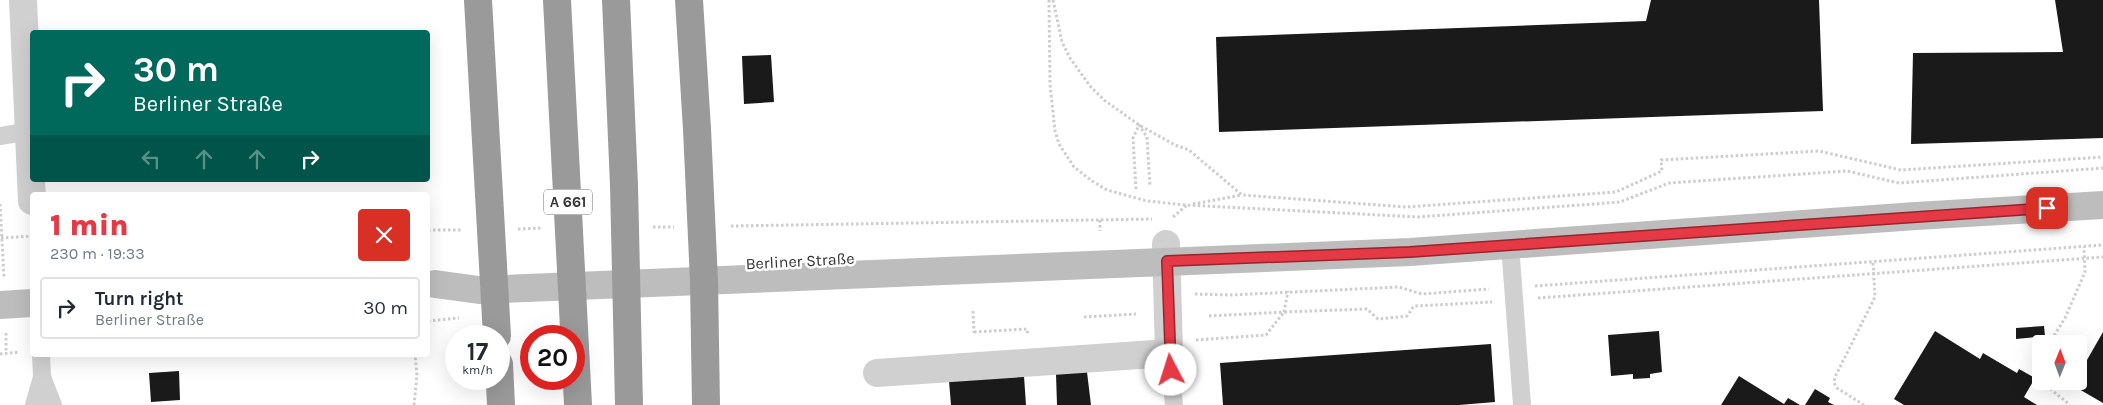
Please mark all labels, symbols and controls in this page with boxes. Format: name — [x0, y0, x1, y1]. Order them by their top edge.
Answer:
text: 30 m — [133, 49, 219, 90]
icon: right — [50, 50, 115, 115]
text: Berliner Straße — [133, 91, 283, 117]
icon: left — [137, 145, 165, 173]
icon: ahead — [190, 145, 218, 173]
icon: ahead — [243, 145, 271, 173]
icon: right — [296, 145, 324, 173]
pin — [2026, 187, 2068, 229]
road number: A 661 — [544, 190, 592, 214]
icon: arrive — [2033, 194, 2061, 222]
text: 1 min — [50, 207, 129, 243]
button: close — [358, 209, 410, 261]
text: 230 m · 19:33 — [50, 244, 145, 263]
street label: Berliner Straße — [745, 249, 855, 273]
text: Turn right — [95, 288, 184, 310]
icon: right — [52, 294, 80, 322]
text: 30 m — [363, 297, 408, 319]
text: Berliner Straße — [95, 310, 204, 329]
speed limit sign: 20 — [520, 325, 585, 390]
north arrow — [2032, 335, 2088, 390]
map controls — [2032, 335, 2087, 390]
text: 17 — [467, 337, 488, 366]
position arrow — [1144, 343, 1196, 395]
text: km/h — [462, 363, 493, 377]

